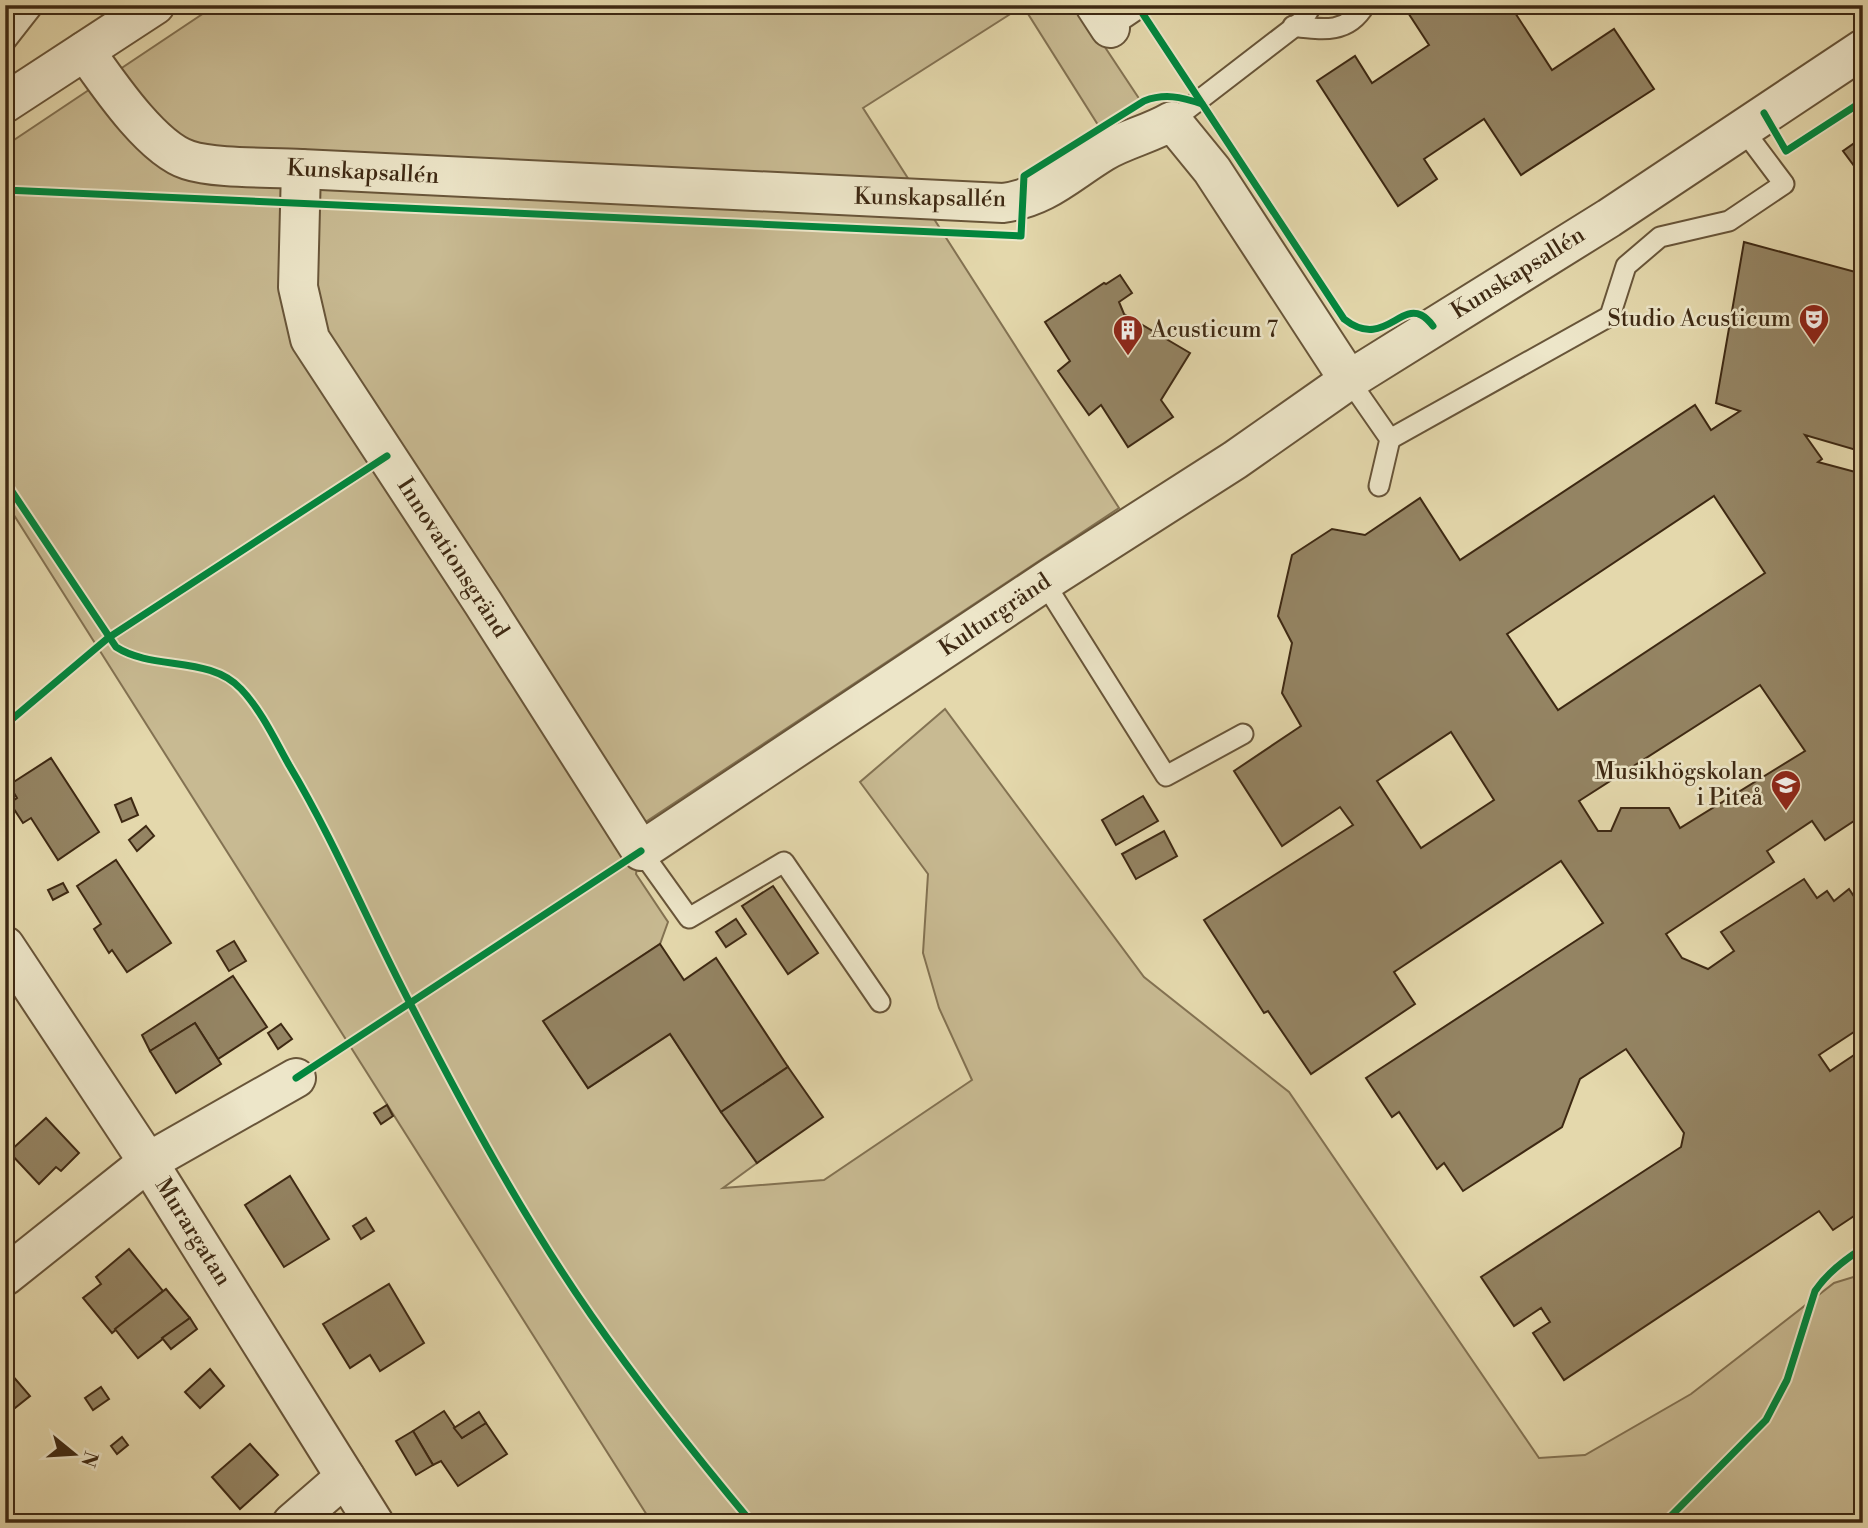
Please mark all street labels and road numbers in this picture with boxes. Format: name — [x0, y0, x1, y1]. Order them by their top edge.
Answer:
street label: Kunskapsallén — [286, 154, 440, 190]
street label: Kunskapsallén — [854, 183, 1007, 213]
street label: Kunskapsallén — [1446, 221, 1590, 325]
street label: Innovationsgränd — [391, 473, 515, 643]
street label: Kulturgränd — [934, 567, 1056, 663]
street label: Murargatan — [149, 1173, 237, 1291]

